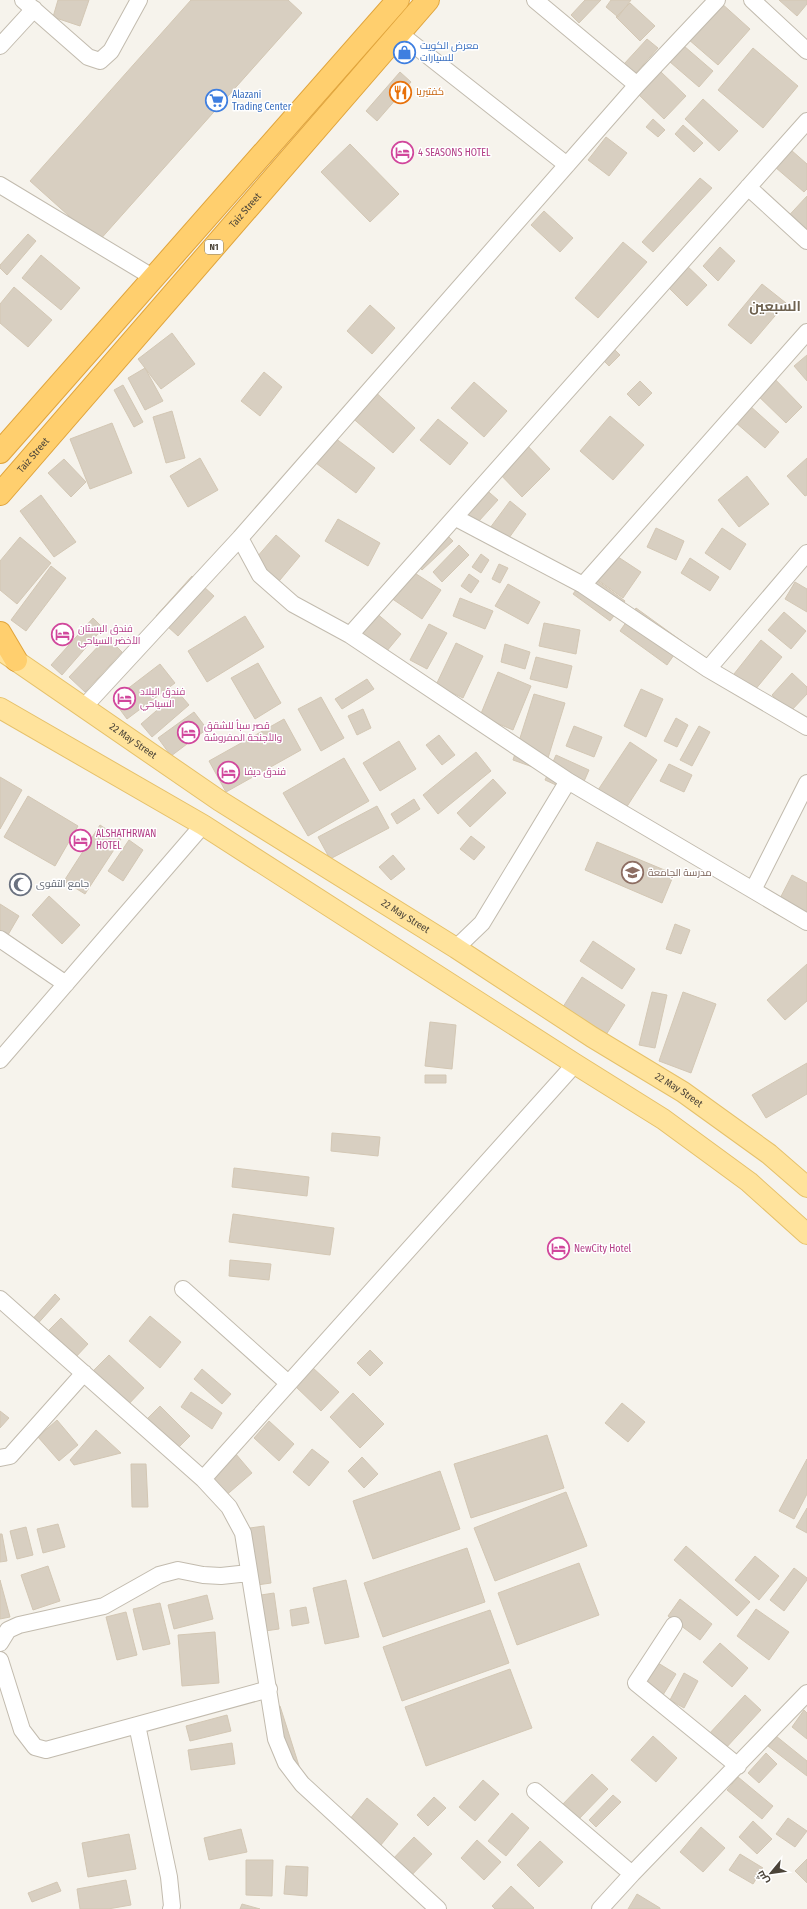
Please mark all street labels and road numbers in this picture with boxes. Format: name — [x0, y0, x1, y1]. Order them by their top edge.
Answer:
street label: Taiz Street — [227, 190, 264, 231]
road number: N1 — [205, 240, 223, 254]
street label: Taiz Street — [15, 435, 52, 475]
street label: 22 May Street — [107, 721, 159, 762]
street label: 22 May Street — [379, 897, 432, 936]
street label: 22 May Street — [653, 1070, 706, 1111]

